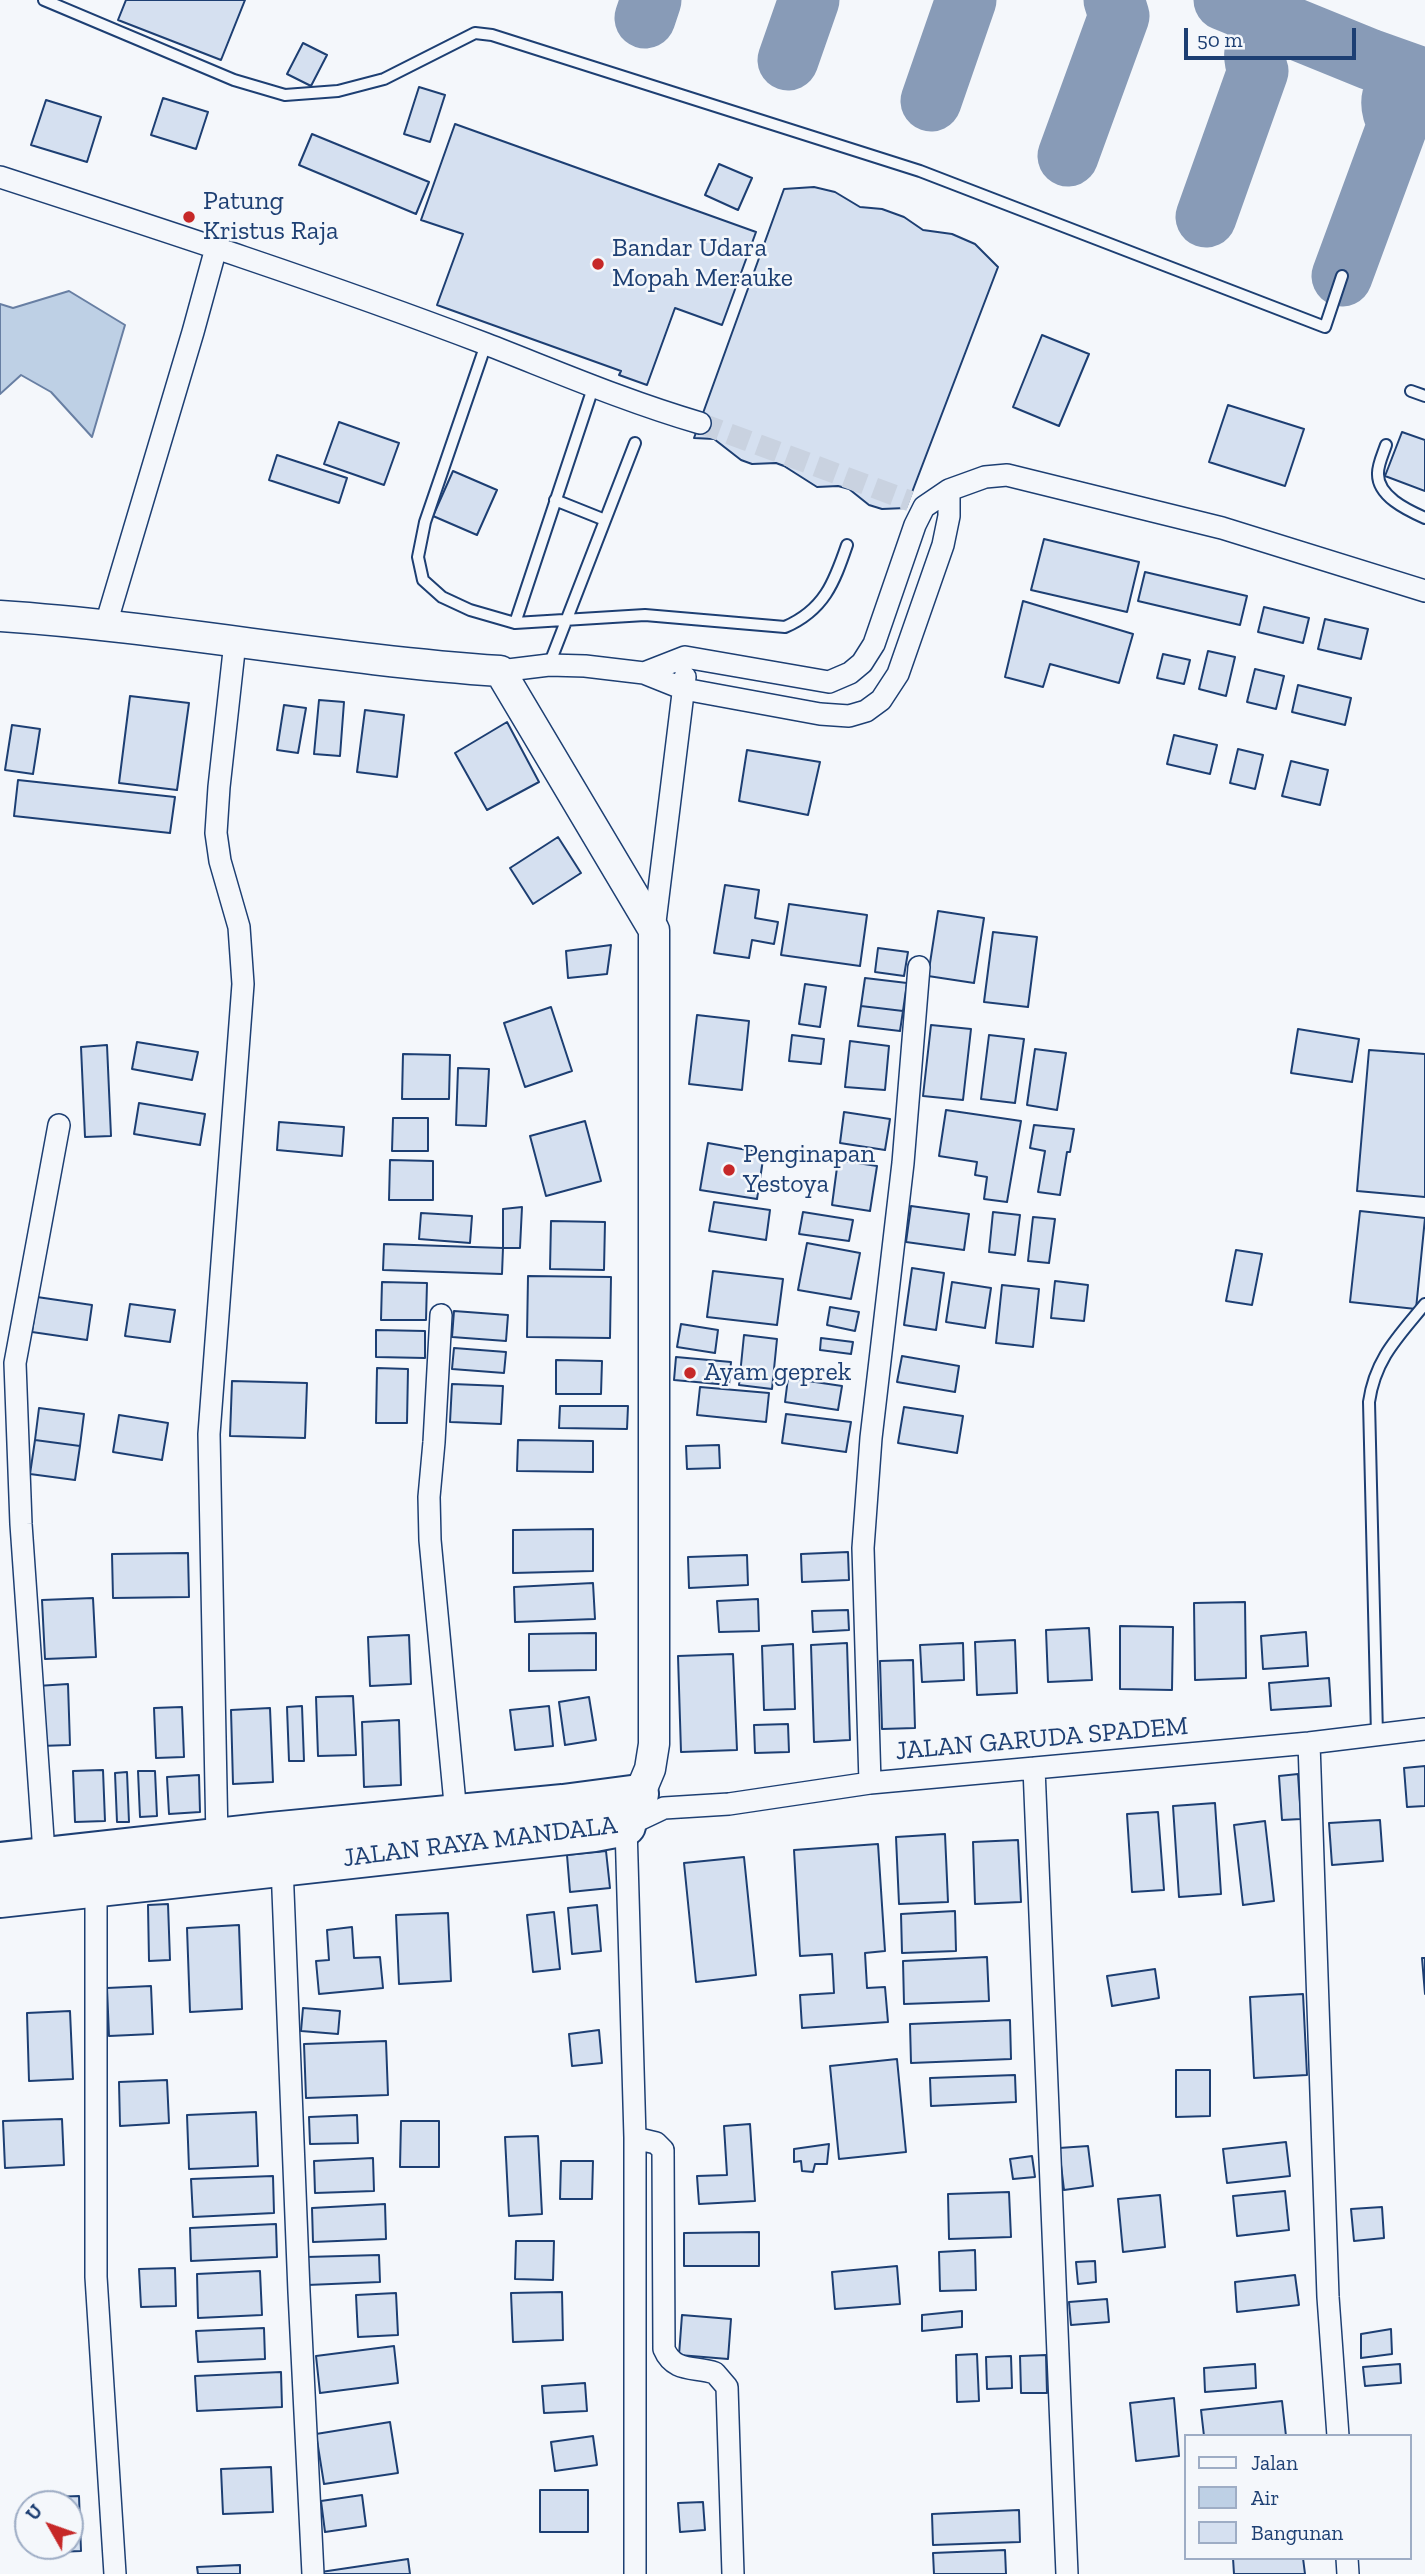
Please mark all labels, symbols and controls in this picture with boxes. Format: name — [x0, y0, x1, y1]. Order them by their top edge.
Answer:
scale bar — [1187, 14, 1358, 58]
text: 50 m — [1197, 27, 1243, 52]
place label: Patung Kristus Raja — [203, 186, 339, 248]
marker: Patung Kristus Raja — [181, 209, 197, 225]
place label: Bandar Udara Mopah Merauke — [612, 233, 793, 294]
marker: Bandar Udara Mopah Merauke — [590, 256, 606, 272]
place label: Penginapan Yestoya — [743, 1139, 875, 1200]
marker: Penginapan Yestoya — [721, 1162, 737, 1178]
place label: Ayam geprek — [704, 1357, 851, 1389]
marker: Ayam geprek — [682, 1365, 698, 1381]
street label: JALAN GARUDA SPADEM — [894, 1711, 1190, 1767]
street label: JALAN RAYA MANDALA — [341, 1810, 619, 1874]
legend — [1184, 2434, 1411, 2560]
text: Jalan — [1251, 2450, 1298, 2475]
text: Air — [1251, 2485, 1279, 2510]
north arrow — [14, 2490, 84, 2560]
text: U — [21, 2500, 47, 2525]
text: Bangunan — [1251, 2520, 1343, 2545]

